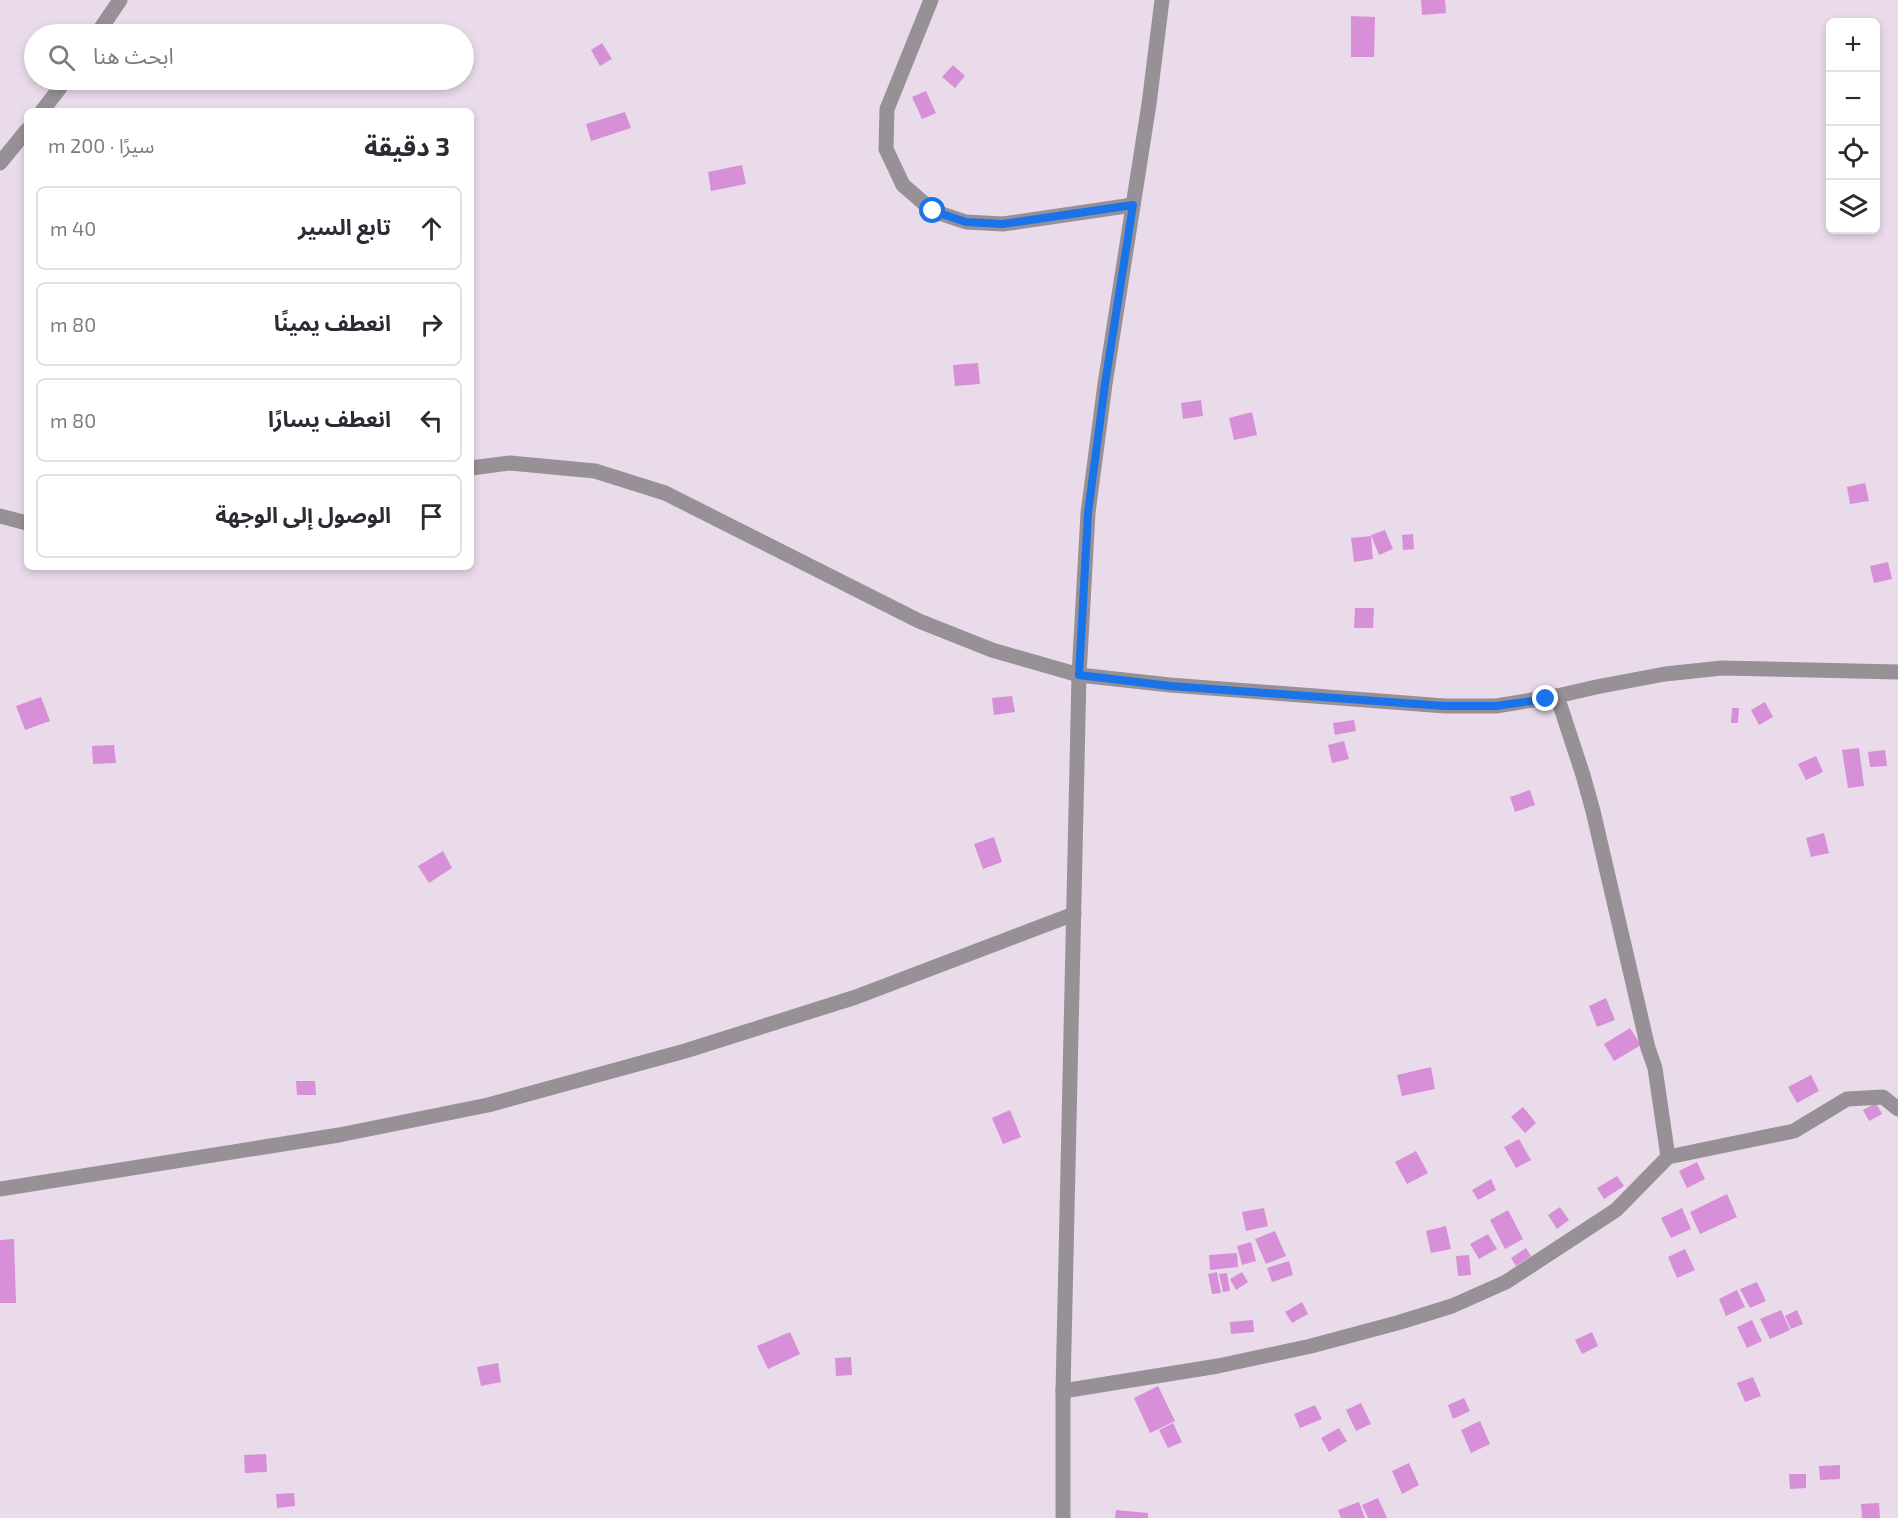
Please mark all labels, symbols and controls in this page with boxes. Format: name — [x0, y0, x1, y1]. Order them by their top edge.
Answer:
map controls — [1826, 18, 1880, 234]
button: + — [1826, 18, 1880, 72]
search box — [24, 24, 474, 90]
icon: search — [45, 41, 78, 74]
text: ابحث هنا — [93, 42, 174, 68]
button: − — [1826, 72, 1880, 126]
button: locate — [1826, 126, 1880, 180]
text: 3 دقيقة — [364, 130, 450, 161]
text: سيرًا · 200 m — [48, 133, 154, 157]
button: layers — [1826, 180, 1880, 234]
route start — [919, 197, 945, 223]
icon: ahead — [415, 212, 448, 245]
text: تابع السير — [298, 213, 391, 239]
text: 40 m — [50, 216, 96, 240]
icon: right — [415, 308, 448, 341]
text: انعطف يمينًا — [274, 309, 391, 335]
text: 80 m — [50, 312, 96, 336]
icon: left — [415, 404, 448, 437]
text: انعطف يسارًا — [268, 405, 391, 431]
text: 80 m — [50, 408, 96, 432]
icon: arrive — [415, 500, 448, 533]
text: الوصول إلى الوجهة — [215, 501, 391, 527]
route end — [1532, 685, 1558, 711]

